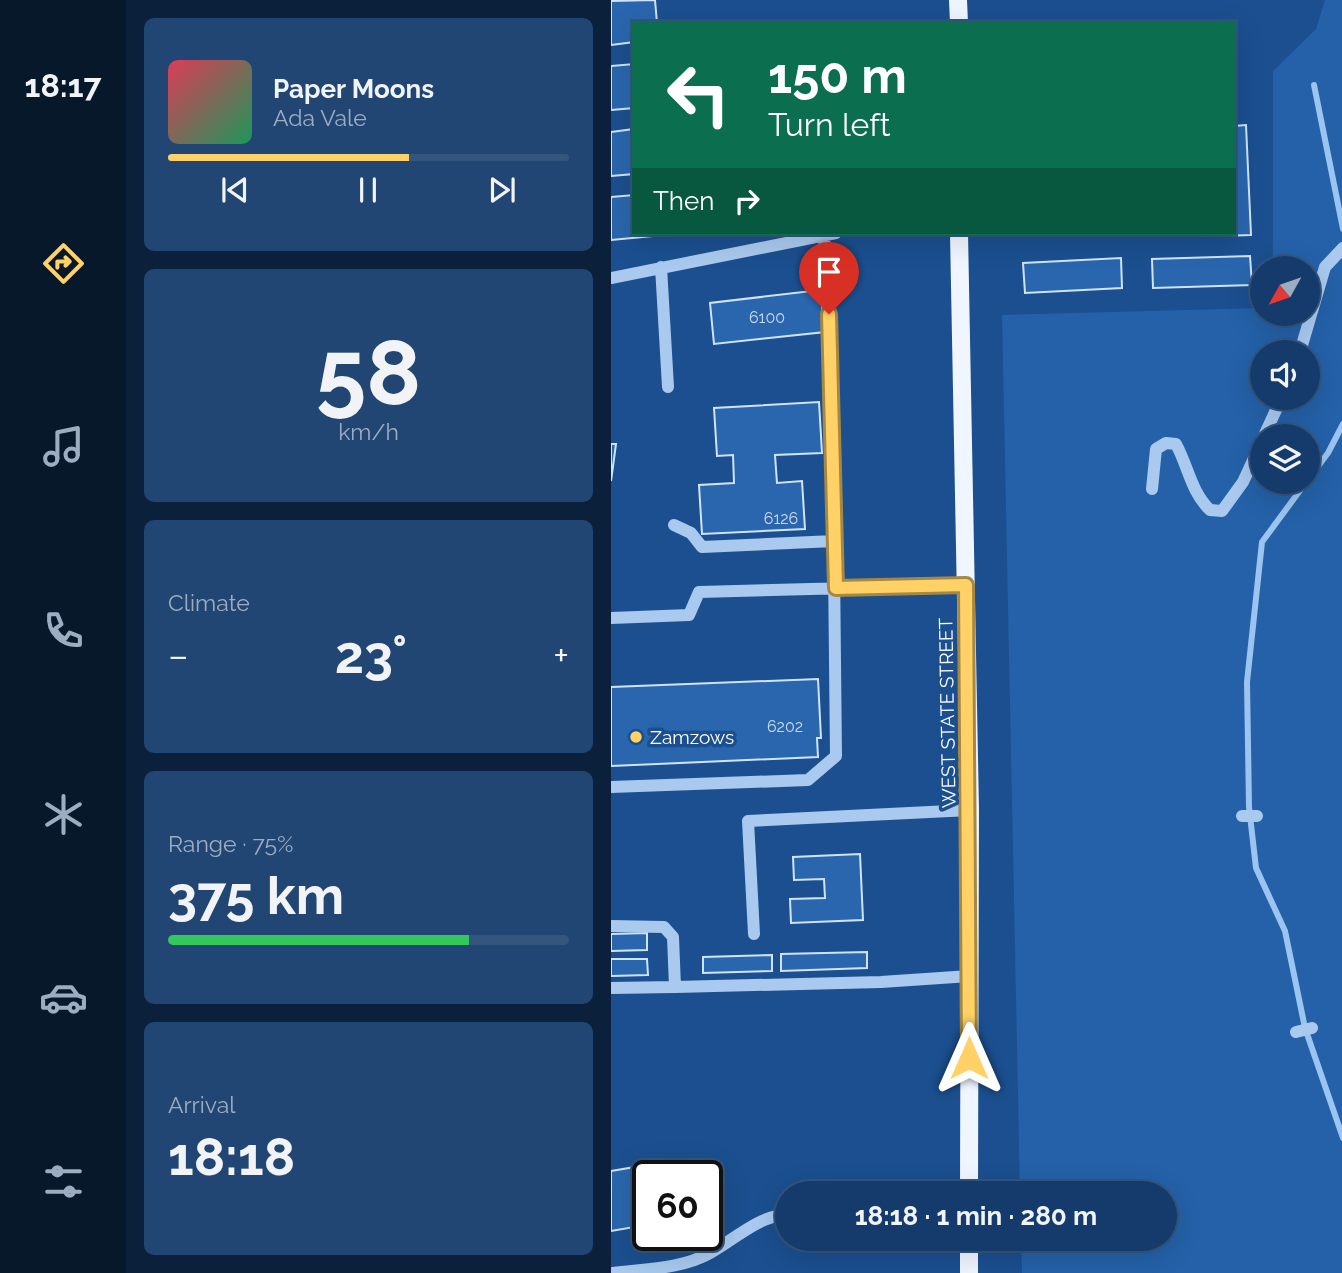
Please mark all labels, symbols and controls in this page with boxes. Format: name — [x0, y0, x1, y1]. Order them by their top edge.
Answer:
text: 150 m — [768, 47, 907, 104]
icon: left — [653, 49, 744, 140]
text: 18:17 — [25, 67, 101, 104]
text: Paper Moons — [273, 74, 434, 104]
text: Ada Vale — [273, 104, 367, 131]
text: Turn left — [768, 106, 890, 143]
icon: previous — [216, 171, 254, 209]
icon: pause — [349, 171, 387, 209]
icon: next — [483, 171, 521, 209]
icon: right — [728, 182, 766, 220]
text: Then — [653, 186, 714, 216]
icon: directions — [39, 239, 88, 288]
pin — [799, 242, 859, 314]
icon: arrive — [810, 253, 848, 291]
north arrow — [1250, 256, 1320, 326]
map controls — [1250, 256, 1320, 494]
house number: 6100 — [749, 308, 785, 327]
text: 58 — [316, 319, 421, 426]
button: sound — [1250, 340, 1320, 410]
text: km/h — [338, 418, 399, 445]
icon: music — [39, 422, 88, 471]
button: layers — [1250, 424, 1320, 494]
house number: 6126 — [764, 509, 798, 528]
text: Climate — [168, 589, 250, 616]
icon: phone — [39, 606, 88, 655]
street label: WEST STATE STREET — [934, 617, 960, 808]
text: 23° — [335, 624, 407, 685]
text: − — [168, 633, 188, 678]
text: + — [553, 633, 569, 678]
house number: 6202 — [767, 717, 803, 736]
place label: Zamzows — [650, 726, 734, 748]
marker: Zamzows — [628, 729, 644, 745]
icon: climate — [39, 790, 88, 839]
text: Range · 75% — [168, 830, 293, 857]
text: 375 km — [168, 865, 344, 926]
icon: car — [39, 973, 88, 1022]
position arrow — [932, 1021, 1006, 1095]
text: Arrival — [168, 1091, 235, 1118]
text: 18:18 — [168, 1126, 295, 1187]
icon: filters — [39, 1157, 88, 1206]
speed limit sign: 60 — [632, 1160, 723, 1251]
text: 18:18 · 1 min · 280 m — [855, 1201, 1097, 1231]

